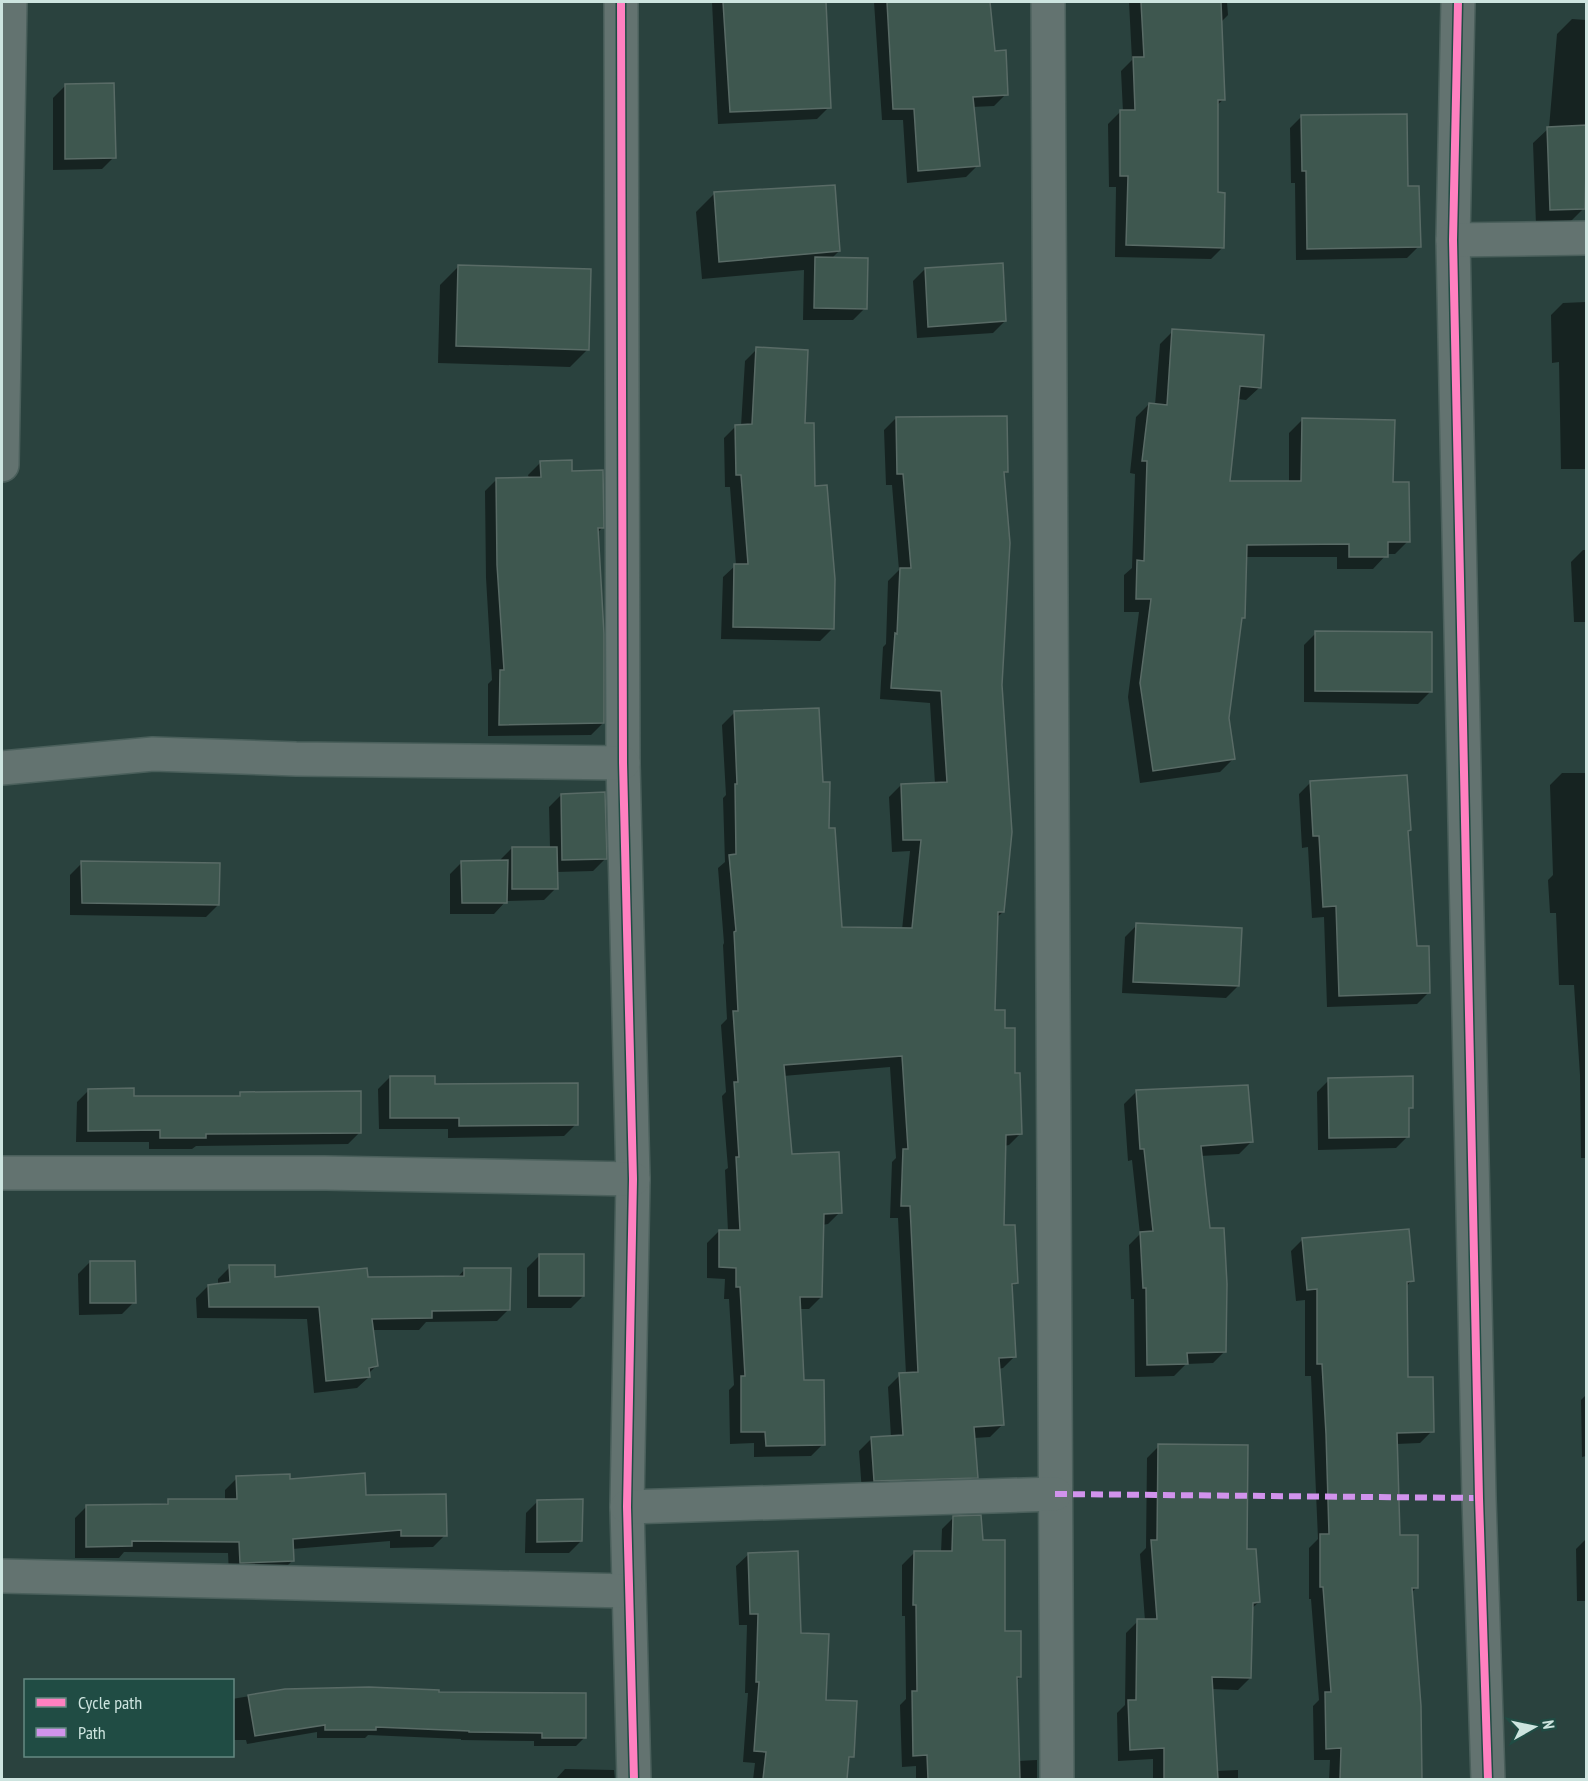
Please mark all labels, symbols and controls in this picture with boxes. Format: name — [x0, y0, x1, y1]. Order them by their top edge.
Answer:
legend — [24, 1679, 234, 1757]
text: Cycle path — [78, 1691, 142, 1714]
north arrow — [1504, 1697, 1564, 1757]
text: N — [1538, 1719, 1559, 1730]
text: Path — [78, 1721, 106, 1744]

